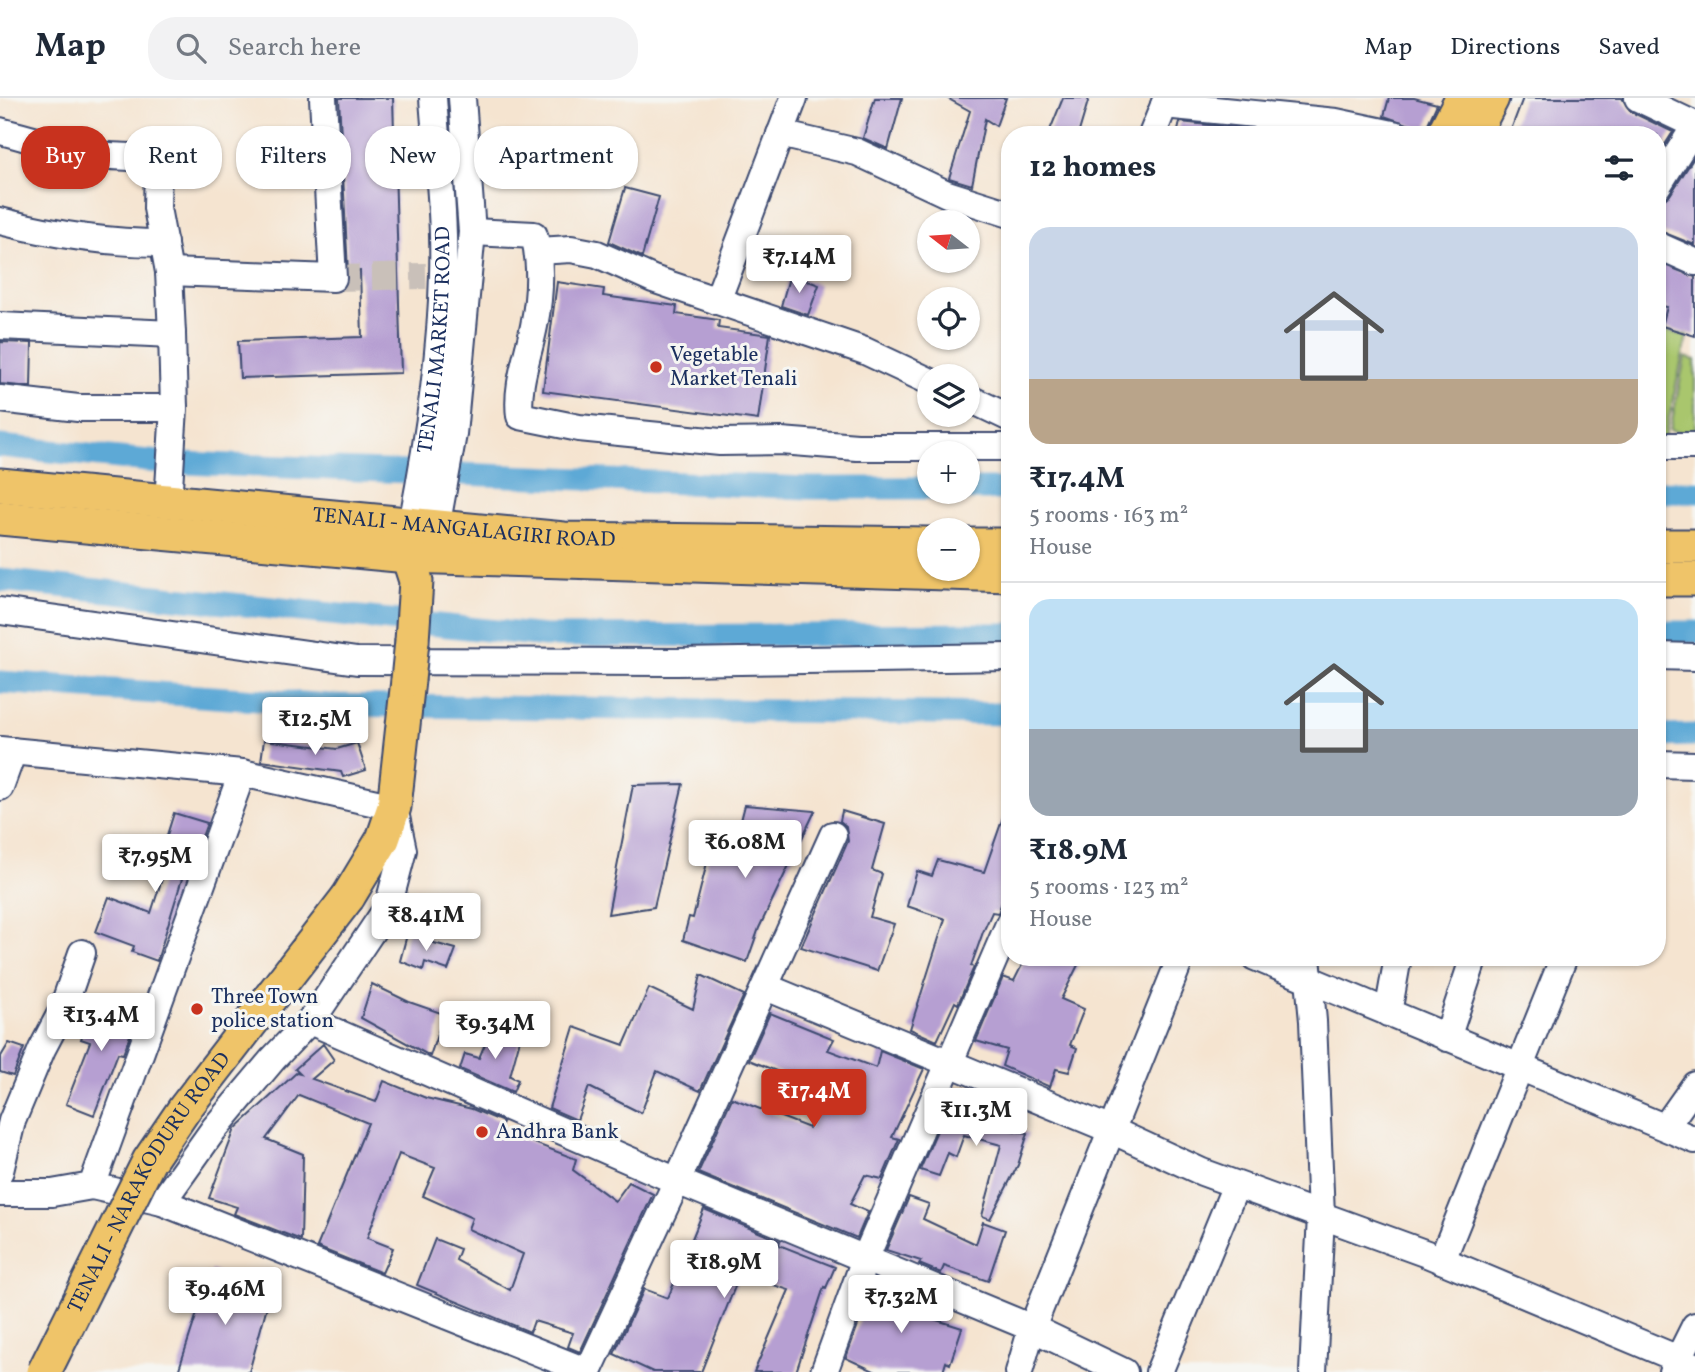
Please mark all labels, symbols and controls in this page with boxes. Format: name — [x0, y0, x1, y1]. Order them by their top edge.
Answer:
search box — [148, 17, 638, 80]
text: Map — [35, 25, 106, 71]
icon: search — [172, 29, 210, 67]
text: Search here — [228, 30, 361, 66]
text: Map — [1364, 31, 1412, 65]
text: Directions — [1450, 31, 1560, 65]
text: Saved — [1598, 31, 1660, 65]
chip: Buy — [21, 126, 110, 189]
chip: Rent — [124, 126, 222, 189]
chip: Filters — [236, 126, 351, 189]
chip: New — [365, 126, 460, 189]
chip: Apartment — [474, 126, 638, 189]
text: 12 homes — [1029, 147, 1156, 189]
icon: filters — [1600, 149, 1638, 187]
north arrow — [917, 210, 980, 273]
map controls — [917, 210, 980, 581]
street label: TENALI MARKET ROAD — [410, 226, 458, 456]
pin: ₹7.14M — [742, 236, 856, 295]
text: ₹7.14M — [762, 242, 836, 274]
icon: home — [1271, 273, 1397, 399]
button: locate — [917, 287, 980, 350]
place label: Vegetable Market Tenali — [670, 341, 797, 394]
marker: Vegetable Market Tenali — [648, 359, 664, 375]
button: layers — [917, 364, 980, 427]
button: + — [917, 441, 980, 504]
text: ₹17.4M — [1029, 458, 1125, 500]
text: 5 rooms · 163 m² — [1029, 500, 1188, 532]
street label: TENALI - MANGALAGIRI ROAD — [311, 501, 616, 554]
button: − — [917, 518, 980, 581]
text: House — [1029, 532, 1092, 564]
icon: home — [1271, 645, 1397, 771]
pin: ₹12.5M — [258, 698, 372, 757]
text: ₹12.5M — [278, 704, 352, 736]
pin: ₹6.08M — [688, 820, 802, 880]
text: ₹6.08M — [705, 827, 785, 859]
text: ₹18.9M — [1029, 830, 1128, 872]
pin: ₹7.95M — [98, 834, 212, 894]
text: ₹7.95M — [118, 841, 192, 873]
text: 5 rooms · 123 m² — [1029, 872, 1189, 904]
pin: ₹8.41M — [369, 894, 483, 953]
text: ₹8.41M — [388, 900, 464, 932]
text: House — [1029, 904, 1092, 936]
place label: Three Town police station — [211, 983, 334, 1036]
pin: ₹13.4M — [44, 993, 158, 1053]
text: ₹13.4M — [63, 1000, 139, 1032]
marker: Three Town police station — [189, 1001, 205, 1017]
pin: ₹9.34M — [438, 1002, 552, 1061]
text: ₹9.34M — [455, 1008, 535, 1040]
street label: TENALI - NARAKODURU ROAD — [61, 1046, 238, 1318]
pin: ₹17.4M — [757, 1070, 871, 1129]
text: ₹17.4M — [777, 1076, 851, 1108]
pin: ₹11.3M — [919, 1088, 1033, 1148]
text: ₹11.3M — [940, 1095, 1012, 1127]
place label: Andhra Bank — [496, 1118, 619, 1147]
marker: Andhra Bank — [474, 1124, 490, 1140]
pin: ₹18.9M — [667, 1240, 781, 1300]
text: ₹18.9M — [686, 1247, 762, 1279]
pin: ₹9.46M — [168, 1268, 282, 1327]
text: ₹9.46M — [185, 1274, 265, 1306]
pin: ₹7.32M — [844, 1276, 958, 1335]
text: ₹7.32M — [864, 1282, 938, 1314]

